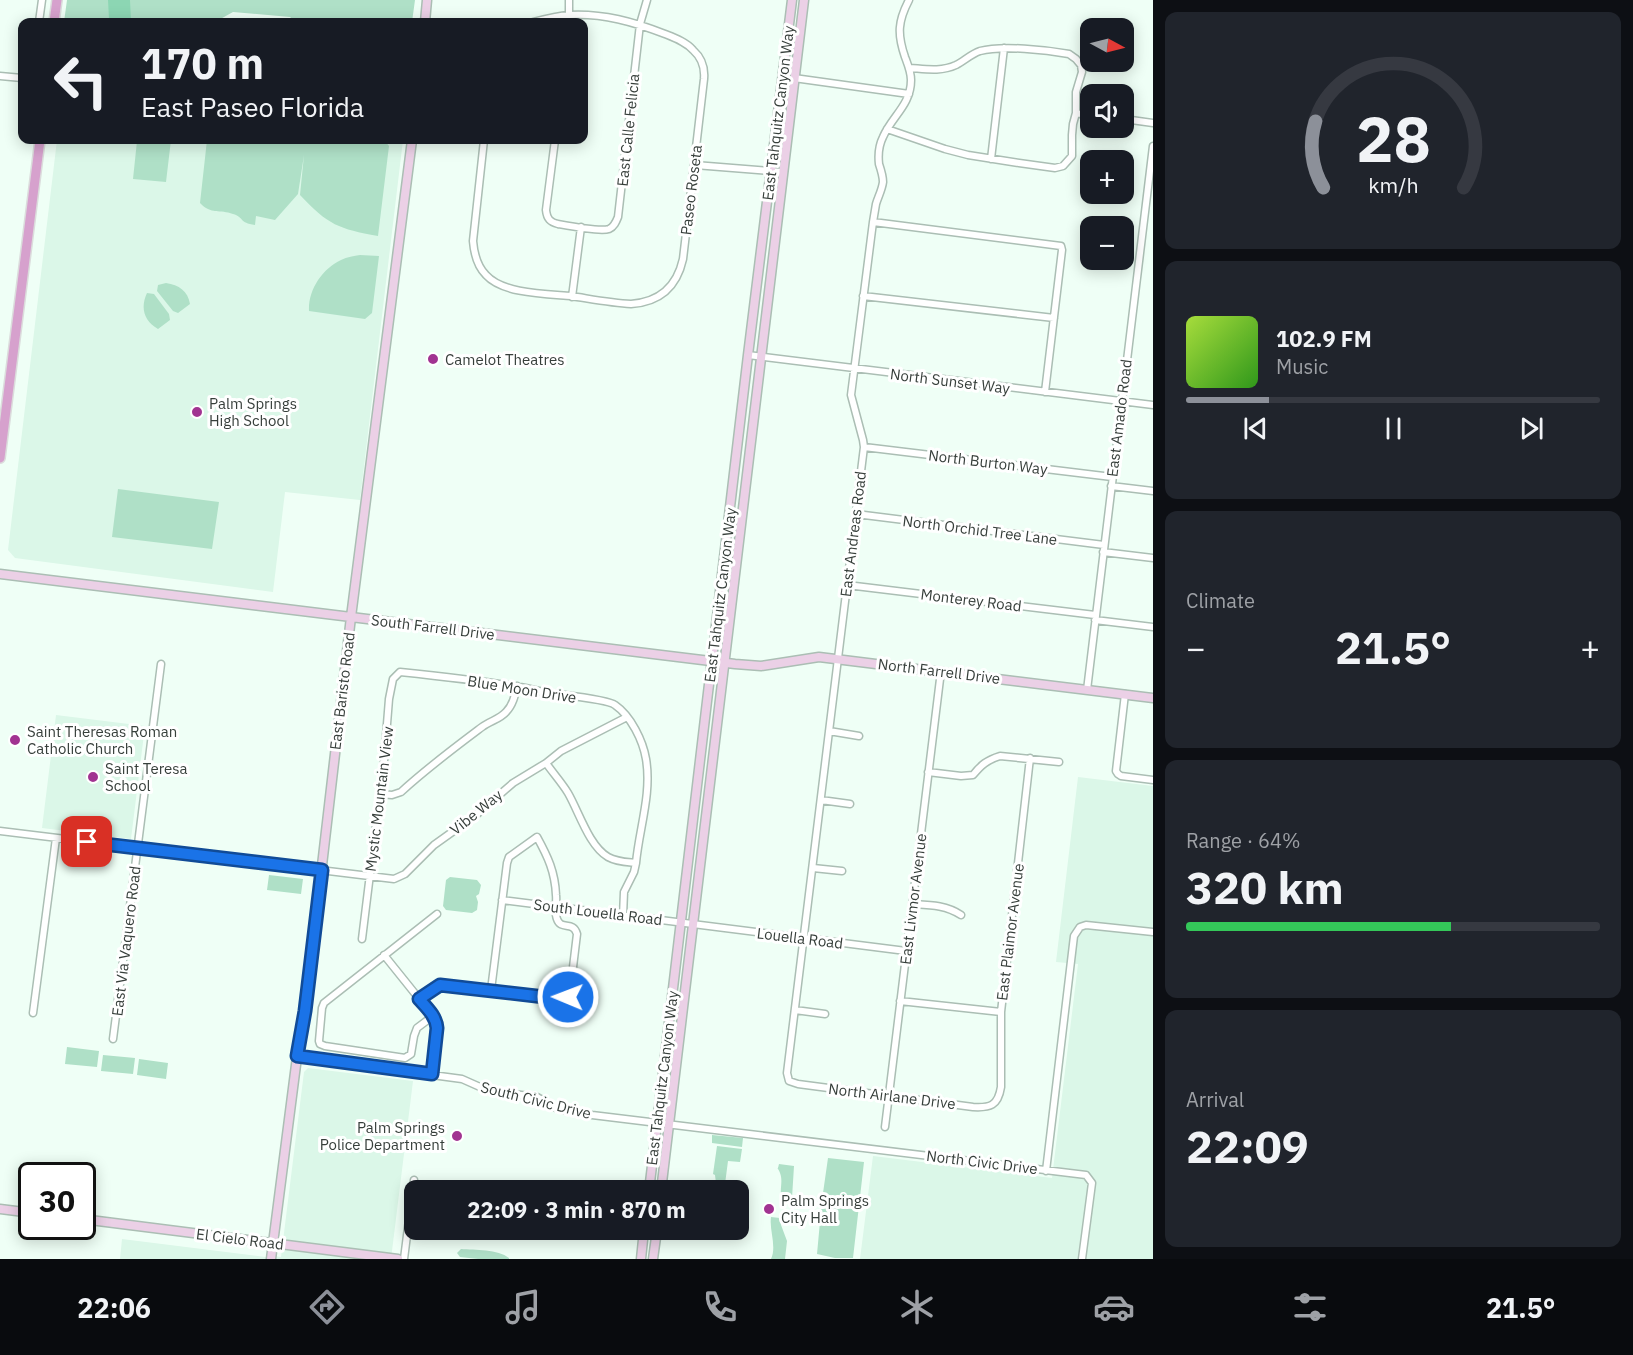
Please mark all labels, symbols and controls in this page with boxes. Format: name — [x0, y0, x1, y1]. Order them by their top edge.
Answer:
north arrow — [1080, 18, 1134, 72]
map controls — [1080, 18, 1134, 270]
street label: East Tahquitz Canyon Way — [758, 24, 798, 201]
text: 170 m — [141, 36, 264, 91]
icon: left — [42, 42, 120, 120]
street label: East Calle Felicia — [613, 73, 643, 187]
button: sound — [1080, 84, 1134, 138]
text: East Paseo Florida — [141, 89, 364, 124]
text: 28 — [1356, 98, 1430, 179]
street label: Paseo Roseta — [676, 144, 706, 236]
button: + — [1080, 150, 1134, 204]
text: km/h — [1368, 171, 1418, 199]
button: − — [1080, 216, 1134, 270]
text: 102.9 FM — [1276, 324, 1372, 353]
place label: Camelot Theatres — [445, 350, 565, 369]
marker: Camelot Theatres — [426, 352, 440, 366]
text: Music — [1276, 353, 1328, 380]
street label: East Amado Road — [1102, 358, 1136, 478]
street label: North Sunset Way — [889, 364, 1012, 398]
place label: Palm Springs High School — [209, 394, 297, 430]
marker: Palm Springs High School — [190, 405, 204, 419]
icon: previous — [1239, 412, 1272, 445]
icon: pause — [1377, 412, 1410, 445]
icon: next — [1515, 412, 1548, 445]
street label: North Burton Way — [927, 445, 1049, 479]
street label: East Andreas Road — [836, 470, 870, 598]
street label: East Tahquitz Canyon Way — [700, 506, 740, 683]
street label: North Orchid Tree Lane — [902, 511, 1058, 549]
street label: Monterey Road — [919, 584, 1023, 616]
text: Climate — [1186, 587, 1255, 614]
street label: South Farrell Drive — [370, 610, 496, 644]
text: 21.5° — [1335, 618, 1451, 676]
text: − — [1186, 626, 1206, 669]
text: + — [1580, 626, 1600, 669]
street label: East Baristo Road — [325, 631, 359, 751]
street label: North Farrell Drive — [877, 654, 1001, 688]
street label: Blue Moon Drive — [466, 671, 578, 707]
place label: Saint Theresas Roman Catholic Church — [27, 722, 177, 758]
street label: Mystic Mountain View — [361, 725, 397, 873]
marker: Saint Theresas Roman Catholic Church — [8, 733, 22, 747]
place label: Saint Teresa School — [105, 759, 188, 795]
marker: Saint Teresa School — [86, 770, 100, 784]
street label: Vibe Way — [446, 785, 506, 839]
pin — [61, 816, 112, 867]
icon: arrive — [70, 825, 103, 858]
text: Range · 64% — [1186, 827, 1301, 854]
street label: East Livmor Avenue — [896, 832, 930, 966]
text: 320 km — [1186, 858, 1344, 916]
street label: East Plaimor Avenue — [992, 862, 1028, 1002]
street label: East Via Vaquero Road — [107, 865, 145, 1017]
street label: South Louella Road — [533, 895, 663, 929]
street label: Louella Road — [756, 923, 844, 953]
position arrow — [536, 965, 600, 1029]
street label: East Tahquitz Canyon Way — [642, 989, 682, 1166]
street label: South Civic Drive — [479, 1077, 593, 1123]
street label: North Airlane Drive — [827, 1079, 957, 1113]
text: Arrival — [1186, 1086, 1244, 1113]
text: 22:09 — [1186, 1117, 1309, 1175]
place label: Palm Springs Police Department — [320, 1118, 445, 1154]
marker: Palm Springs Police Department — [450, 1129, 464, 1143]
street label: North Civic Drive — [925, 1146, 1039, 1178]
speed limit sign: 30 — [18, 1162, 96, 1240]
place label: Palm Springs City Hall — [781, 1191, 869, 1227]
text: 22:09 · 3 min · 870 m — [467, 1195, 686, 1224]
marker: Palm Springs City Hall — [762, 1202, 776, 1216]
street label: El Cielo Road — [195, 1224, 285, 1254]
icon: directions — [306, 1286, 348, 1328]
icon: music — [502, 1286, 544, 1328]
icon: phone — [699, 1286, 741, 1328]
icon: climate — [896, 1286, 938, 1328]
icon: car — [1093, 1286, 1135, 1328]
icon: filters — [1289, 1286, 1331, 1328]
text: 22:06 — [77, 1290, 151, 1325]
text: 21.5° — [1486, 1290, 1556, 1325]

